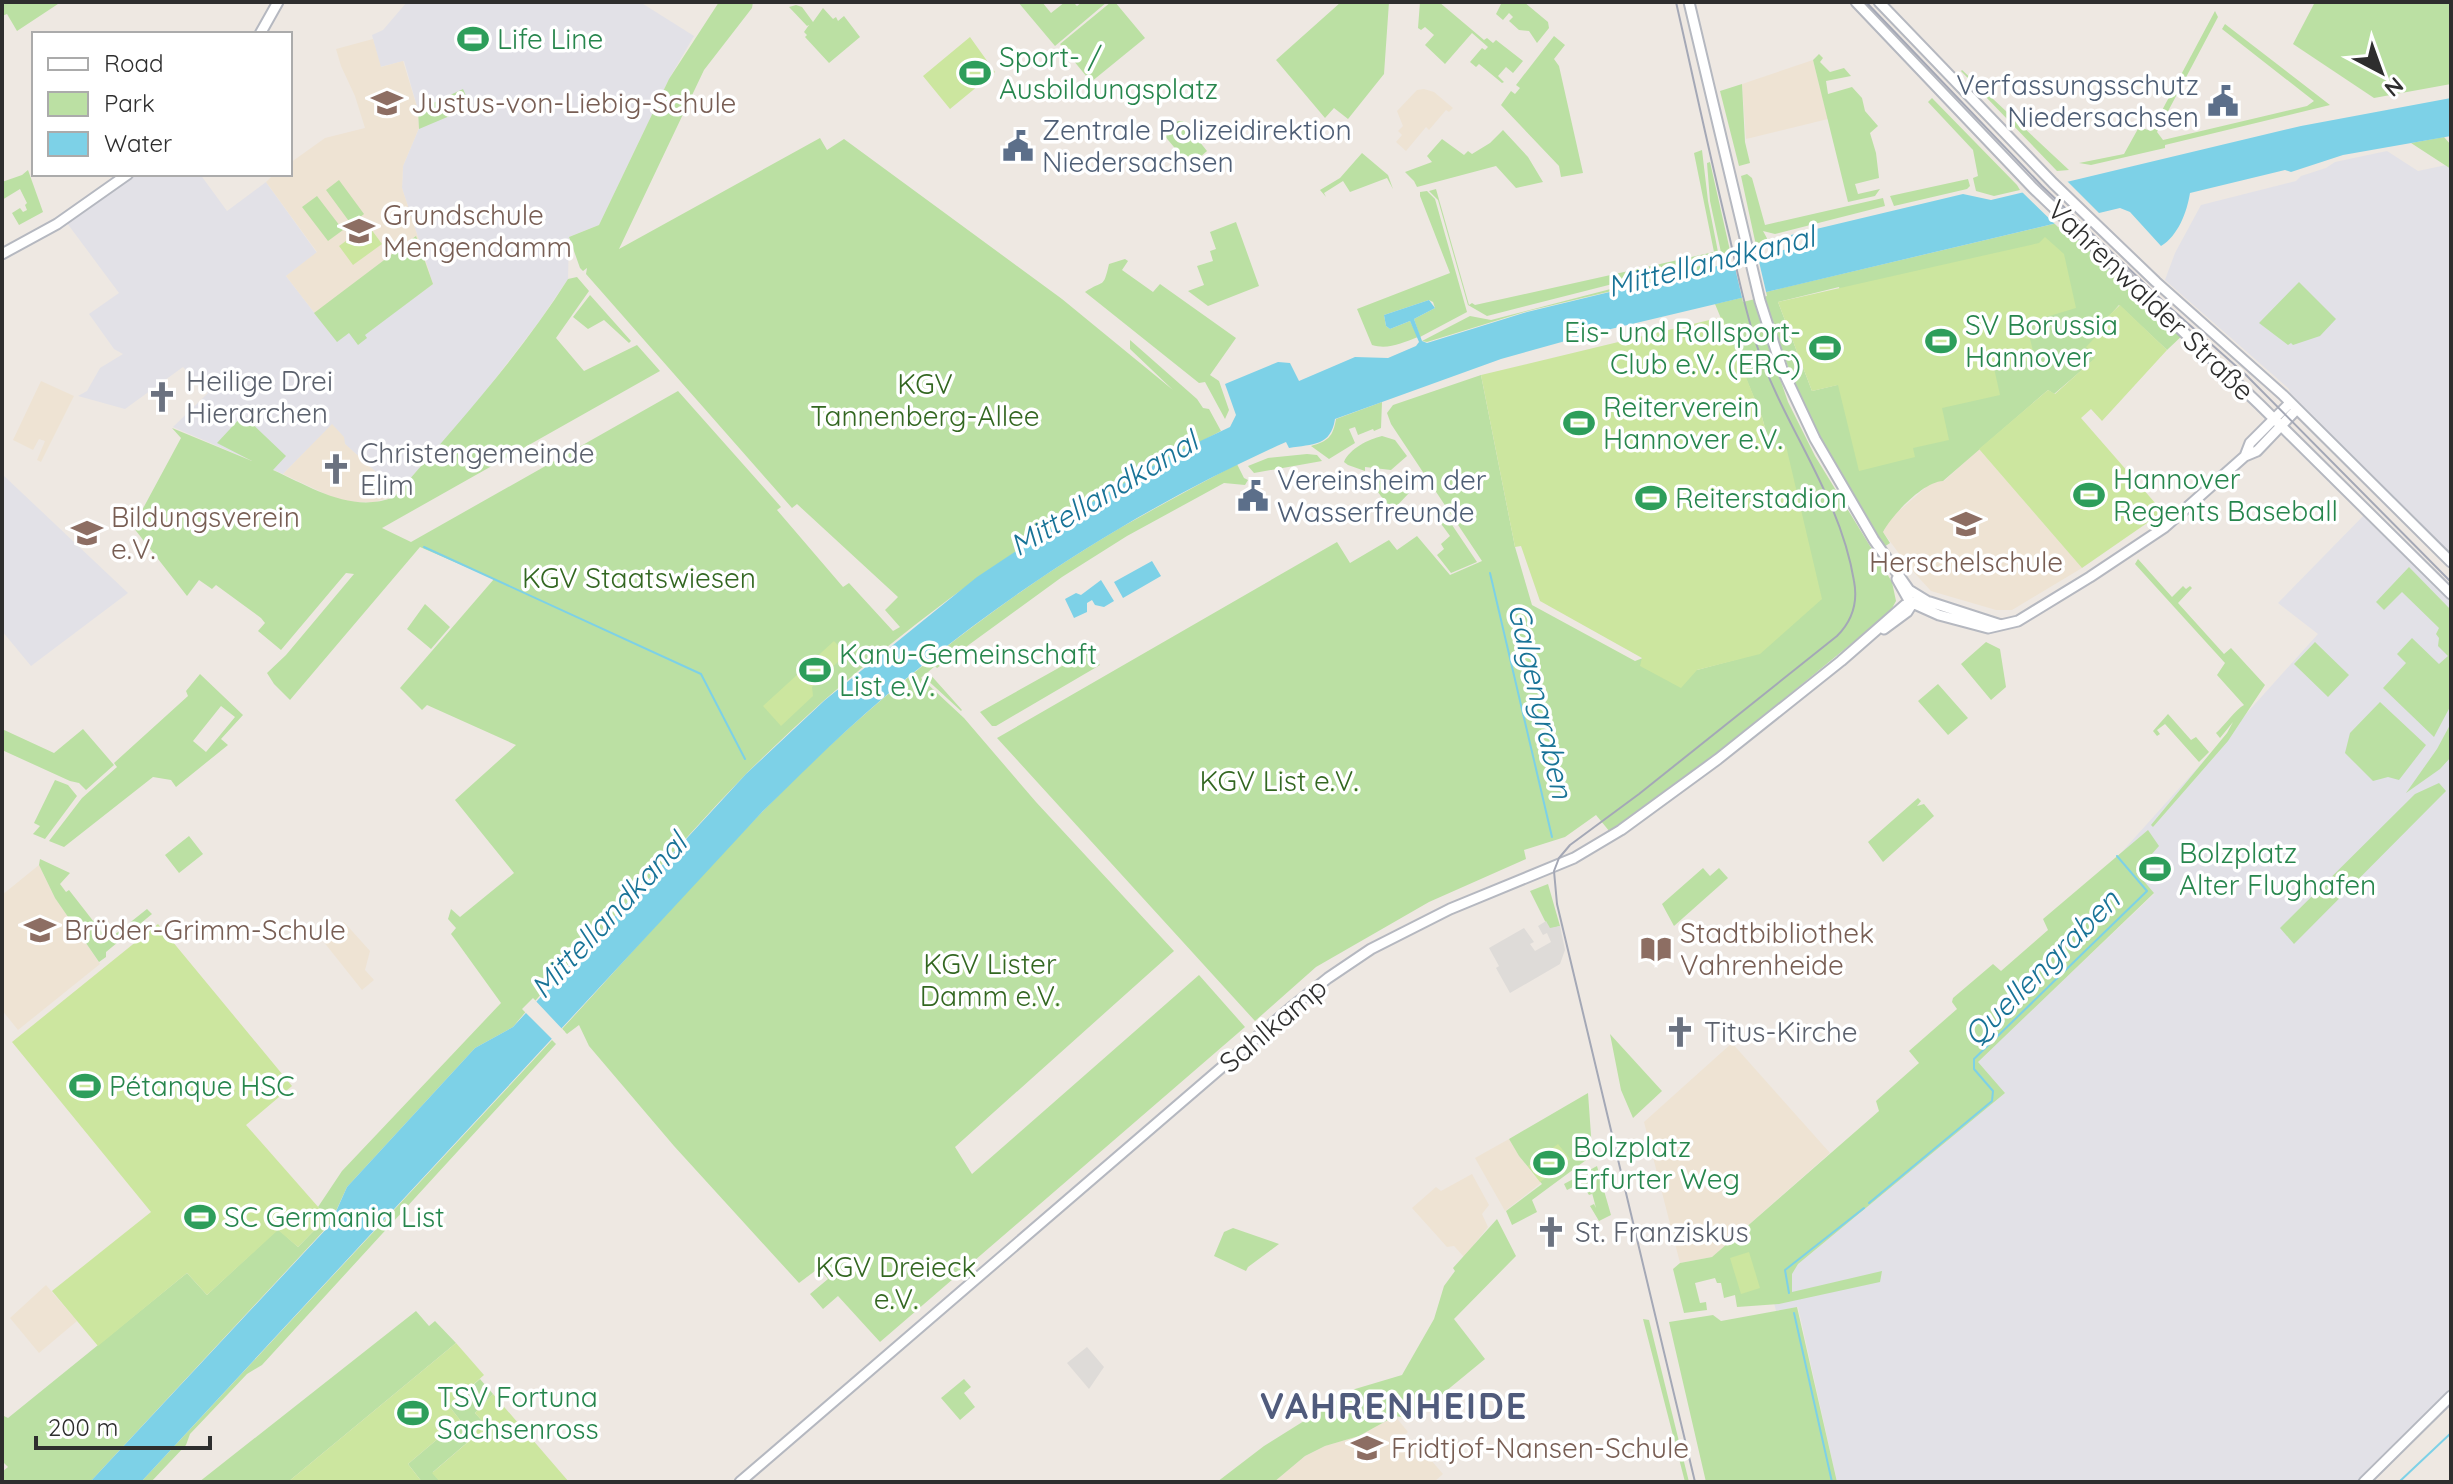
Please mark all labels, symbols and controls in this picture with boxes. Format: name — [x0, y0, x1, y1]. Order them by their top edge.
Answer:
place label: Life Line — [497, 21, 603, 56]
sports icon: Life Line — [456, 22, 490, 56]
legend — [32, 32, 292, 176]
north arrow — [2341, 32, 2421, 112]
place label: Sport- / Ausbildungsplatz — [999, 39, 1218, 106]
text: Road — [104, 48, 164, 78]
sports icon: Sport- / Ausbildungsplatz — [958, 56, 992, 90]
place label: Verfassungsschutz Niedersachsen — [1956, 67, 2199, 134]
text: N — [2379, 71, 2409, 103]
public building icon: Verfassungsschutz Niedersachsen — [2206, 84, 2240, 118]
place label: Justus-von-Liebig-Schule — [411, 85, 736, 120]
school or university icon: Justus-von-Liebig-Schule — [370, 86, 404, 120]
text: Park — [104, 88, 155, 118]
place label: Zentrale Polizeidirektion Niedersachsen — [1042, 112, 1352, 179]
text: Water — [104, 128, 172, 158]
public building icon: Zentrale Polizeidirektion Niedersachsen — [1001, 129, 1035, 163]
street label: Vahrenwalder Straße — [2041, 192, 2262, 407]
place label: Grundschule Mengendamm — [383, 197, 572, 264]
school or university icon: Grundschule Mengendamm — [342, 214, 376, 248]
water label: Mittellandkanal — [1603, 216, 1821, 305]
place label: SV Borussia Hannover — [1965, 307, 2118, 374]
place label: Eis- und Rollsport- Club e.V. (ERC) — [1564, 314, 1801, 381]
sports icon: SV Borussia Hannover — [1924, 324, 1958, 358]
sports icon: Eis- und Rollsport- Club e.V. (ERC) — [1808, 331, 1842, 365]
place label: Heilige Drei Hierarchen — [186, 363, 333, 430]
park label: KGV Tannenberg-Allee — [810, 366, 1040, 433]
church icon: Heilige Drei Hierarchen — [145, 380, 179, 414]
place label: Reiterverein Hannover e.V. — [1603, 389, 1783, 456]
sports icon: Reiterverein Hannover e.V. — [1562, 406, 1596, 440]
water label: Mittellandkanal — [1003, 421, 1207, 564]
place label: Christengemeinde Elim — [360, 435, 595, 502]
church icon: Christengemeinde Elim — [319, 452, 353, 486]
place label: Hannover Regents Baseball — [2113, 461, 2338, 528]
place label: Vereinsheim der Wasserfreunde — [1277, 462, 1487, 529]
sports icon: Hannover Regents Baseball — [2072, 478, 2106, 512]
public building icon: Vereinsheim der Wasserfreunde — [1236, 479, 1270, 513]
place label: Reiterstadion — [1675, 480, 1847, 515]
sports icon: Reiterstadion — [1634, 481, 1668, 515]
place label: Bildungsverein e.V. — [111, 499, 300, 566]
school or university icon: Herschelschule — [1949, 507, 1983, 541]
school or university icon: Bildungsverein e.V. — [70, 516, 104, 550]
place label: Herschelschule — [1869, 544, 2063, 579]
park label: KGV Staatswiesen — [522, 560, 756, 595]
water label: Galgengraben — [1500, 600, 1582, 803]
place label: Kanu-Gemeinschaft List e.V. — [839, 636, 1097, 703]
sports icon: Kanu-Gemeinschaft List e.V. — [798, 653, 832, 687]
park label: KGV List e.V. — [1199, 763, 1359, 798]
water label: Mittellandkanal — [522, 822, 697, 1006]
place label: Bolzplatz Alter Flughafen — [2179, 835, 2376, 902]
sports icon: Bolzplatz Alter Flughafen — [2138, 852, 2172, 886]
water label: Quellengraben — [1955, 881, 2128, 1053]
place label: Brüder-Grimm-Schule — [64, 912, 346, 947]
school or university icon: Brüder-Grimm-Schule — [23, 913, 57, 947]
place label: Stadtbibliothek Vahrenheide — [1680, 915, 1874, 982]
library icon: Stadtbibliothek Vahrenheide — [1639, 932, 1673, 966]
park label: KGV Lister Damm e.V. — [920, 946, 1060, 1013]
street label: Sahlkamp — [1212, 970, 1333, 1080]
place label: Titus-Kirche — [1704, 1014, 1858, 1049]
church icon: Titus-Kirche — [1663, 1015, 1697, 1049]
place label: Pétanque HSC — [109, 1068, 294, 1103]
sports icon: Pétanque HSC — [68, 1069, 102, 1103]
place label: Bolzplatz Erfurter Weg — [1573, 1129, 1740, 1196]
sports icon: Bolzplatz Erfurter Weg — [1532, 1146, 1566, 1180]
place label: SC Germania List — [224, 1199, 445, 1234]
sports icon: SC Germania List — [183, 1200, 217, 1234]
place label: St. Franziskus — [1575, 1214, 1749, 1249]
church icon: St. Franziskus — [1534, 1215, 1568, 1249]
park label: KGV Dreieck e.V. — [816, 1249, 976, 1316]
place label: TSV Fortuna Sachsenross — [437, 1379, 599, 1446]
district label: VAHRENHEIDE — [1260, 1383, 1528, 1428]
sports icon: TSV Fortuna Sachsenross — [396, 1396, 430, 1430]
scale bar — [36, 1400, 210, 1450]
text: 200 m — [48, 1412, 118, 1442]
place label: Fridtjof-Nansen-Schule — [1391, 1430, 1689, 1465]
school or university icon: Fridtjof-Nansen-Schule — [1350, 1431, 1384, 1465]

